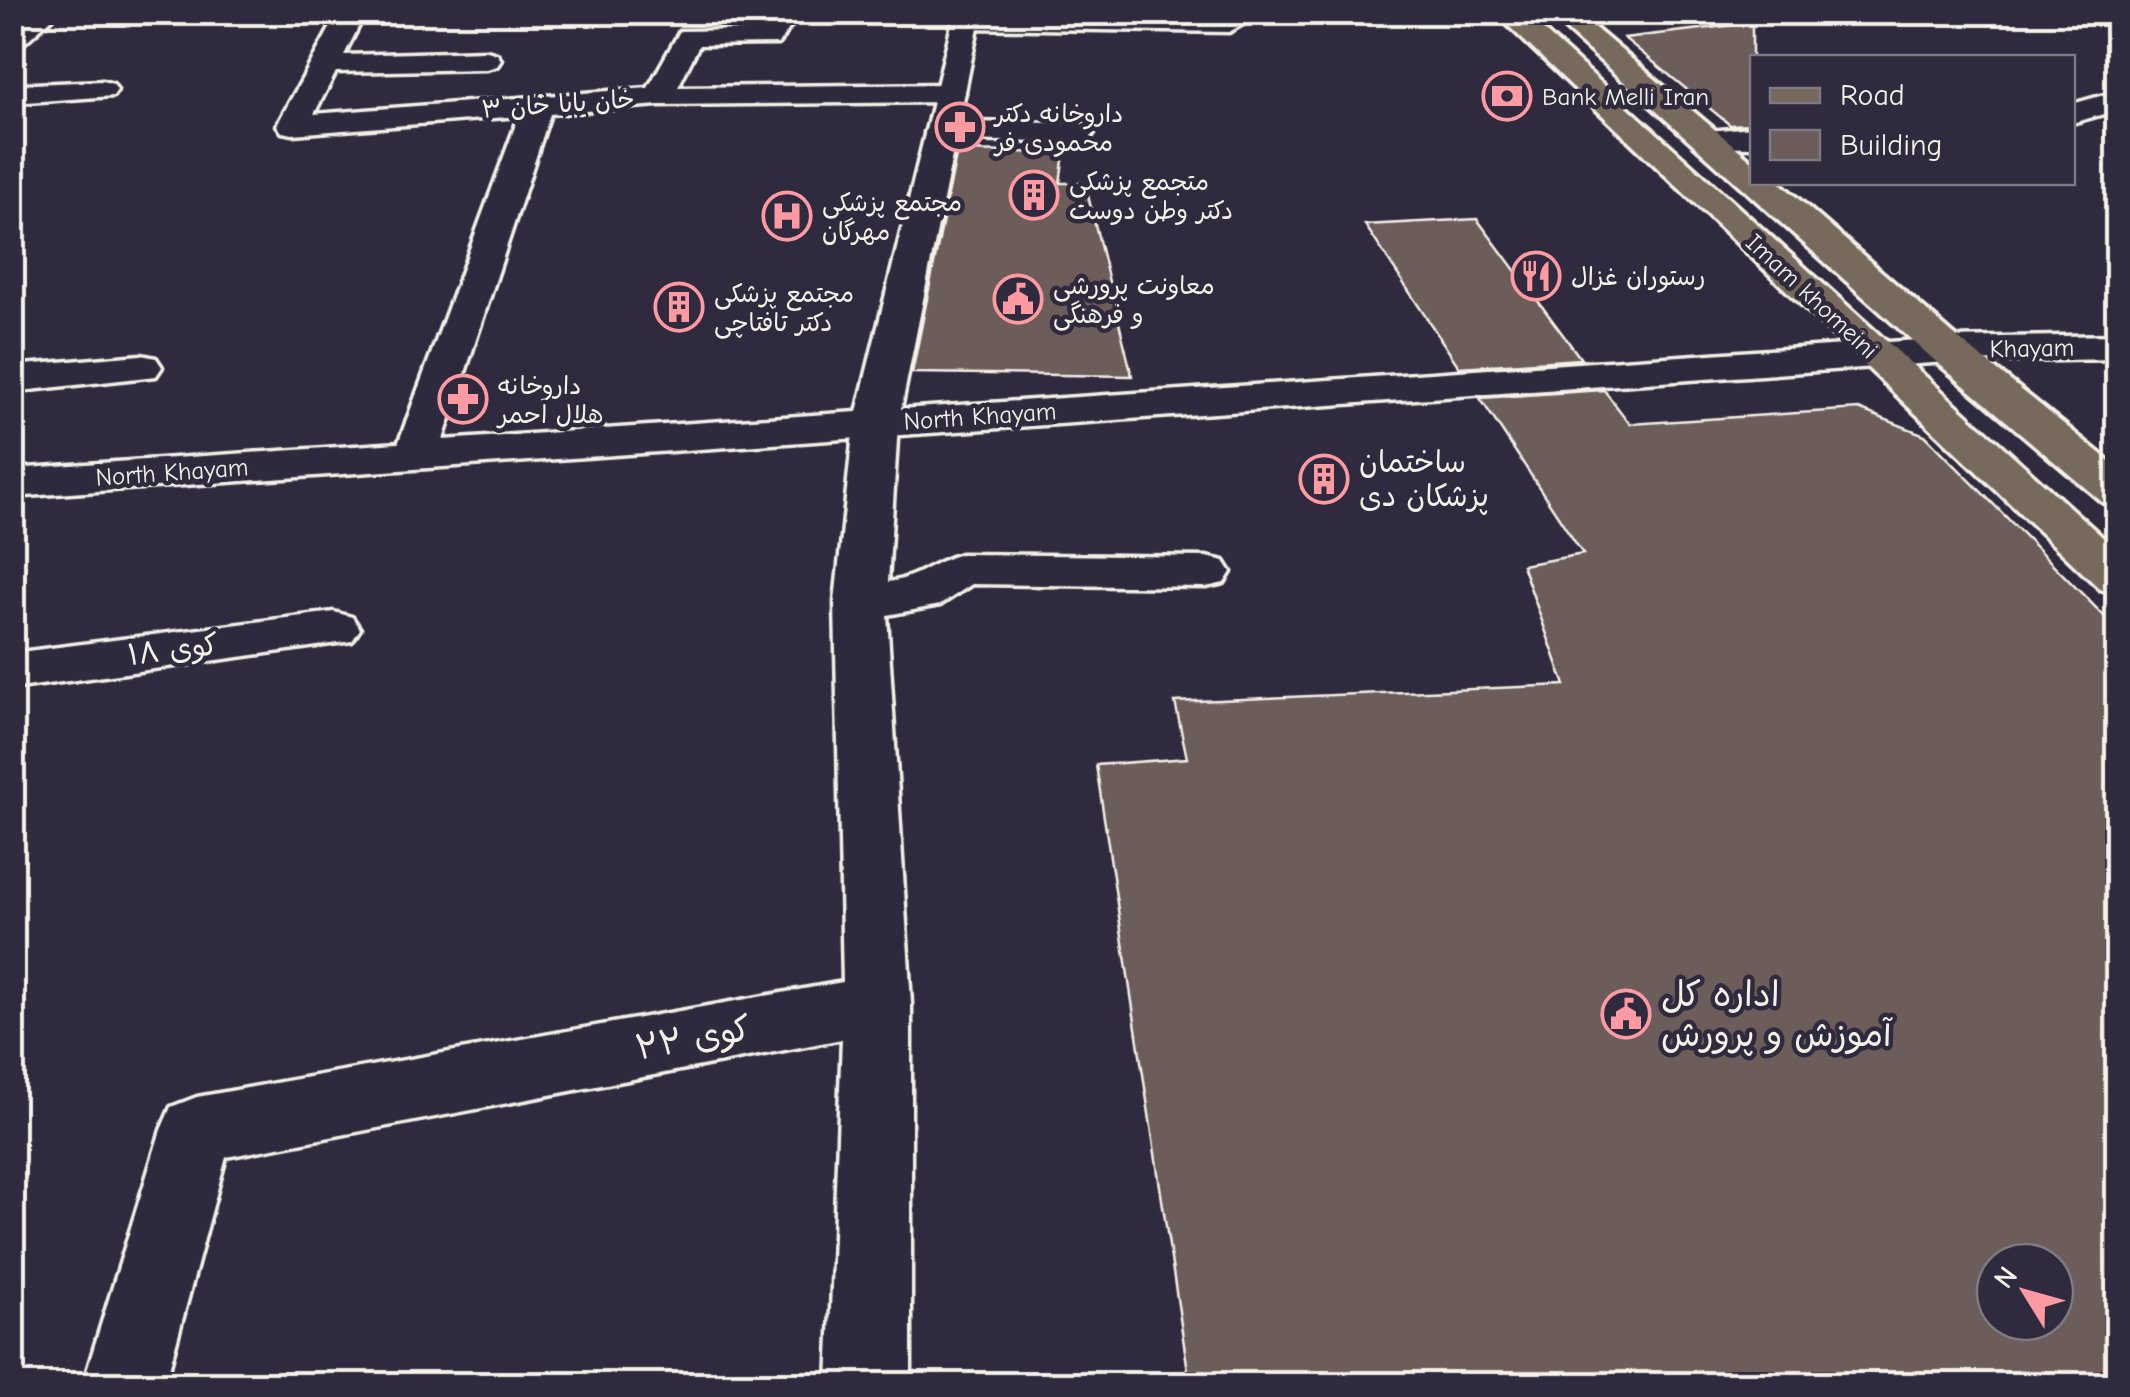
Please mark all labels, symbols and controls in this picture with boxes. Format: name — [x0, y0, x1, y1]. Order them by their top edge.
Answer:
legend — [1750, 55, 2075, 185]
bank icon: Bank Melli Iran — [1481, 70, 1533, 122]
text: Road — [1840, 78, 1905, 113]
place label: Bank Melli Iran — [1542, 82, 1709, 111]
street label: خان بابا خان ۳ — [480, 84, 636, 124]
place label: داروخانه دکتر محمودی فر — [993, 99, 1123, 157]
pharmacy icon: داروخانه دکتر محمودی فر — [934, 101, 986, 153]
text: Building — [1840, 128, 1943, 163]
place label: متجمع پزشکی دکتر وطن دوست — [1069, 167, 1233, 225]
building icon: متجمع پزشکی دکتر وطن دوست — [1008, 169, 1060, 221]
place label: مجتمع پزشکی مهرگان — [822, 188, 962, 246]
hospital icon: مجتمع پزشکی مهرگان — [761, 190, 813, 242]
street label: Imam khomeini — [1740, 228, 1884, 364]
restaurant icon: رستوران غزال — [1510, 250, 1562, 302]
place label: رستوران غزال — [1571, 262, 1705, 293]
place label: معاونت پرورشی و فرهنگی — [1053, 271, 1215, 331]
public building icon: معاونت پرورشی و فرهنگی — [992, 273, 1044, 325]
place label: مجتمع پزشکی دکتر تافتاچی — [714, 279, 854, 339]
building icon: مجتمع پزشکی دکتر تافتاچی — [653, 281, 705, 333]
street label: Khayam — [1989, 333, 2075, 363]
place label: داروخانه هلال احمر — [496, 371, 604, 429]
pharmacy icon: داروخانه هلال احمر — [437, 373, 489, 425]
street label: North Khayam — [903, 396, 1057, 436]
place label: ساختمان پزشکان دی — [1359, 445, 1489, 515]
street label: North Khayam — [95, 452, 249, 492]
building icon: ساختمان پزشکان دی — [1298, 453, 1350, 505]
street label: کوی ۱۸ — [126, 627, 220, 673]
place label: اداره کل آموزش و پرورش — [1661, 974, 1893, 1056]
public building icon: اداره کل آموزش و پرورش — [1600, 988, 1652, 1040]
street label: کوی ۲۲ — [632, 1008, 754, 1068]
north arrow — [1975, 1242, 2075, 1342]
text: N — [1988, 1261, 2024, 1294]

